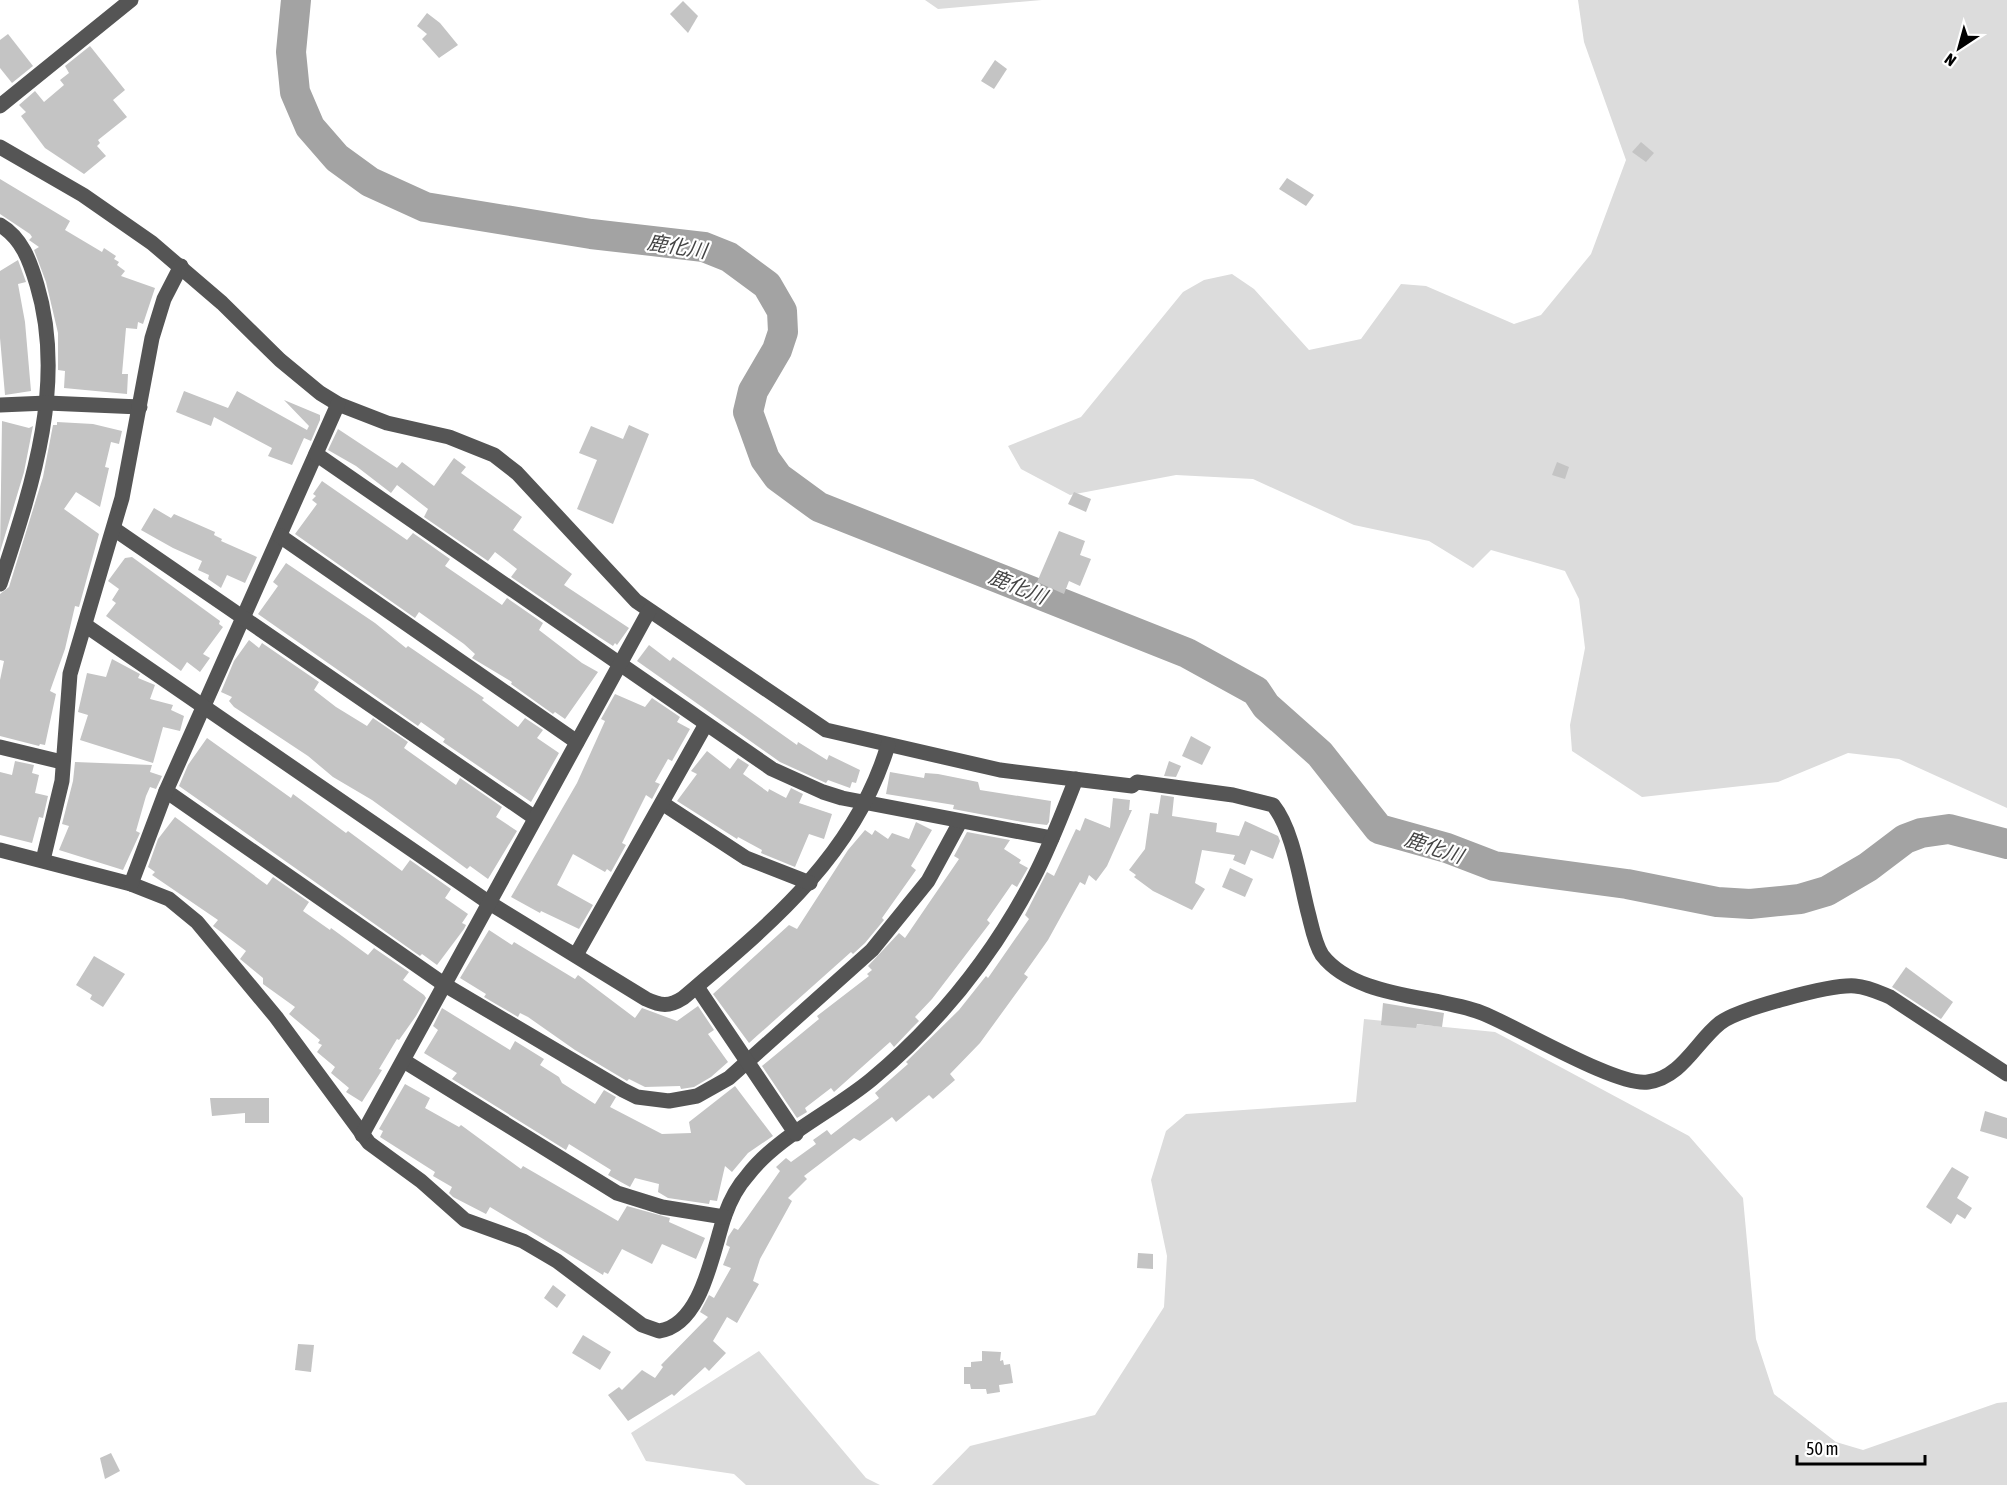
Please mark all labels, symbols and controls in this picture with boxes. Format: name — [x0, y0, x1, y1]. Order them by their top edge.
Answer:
north arrow — [1929, 18, 1989, 78]
text: N — [1941, 50, 1959, 70]
water label: 鹿化川 — [646, 230, 710, 262]
water label: 鹿化川 — [986, 564, 1052, 609]
water label: 鹿化川 — [1402, 827, 1468, 868]
scale bar — [1797, 1428, 1924, 1466]
text: 50 m — [1806, 1438, 1838, 1459]

